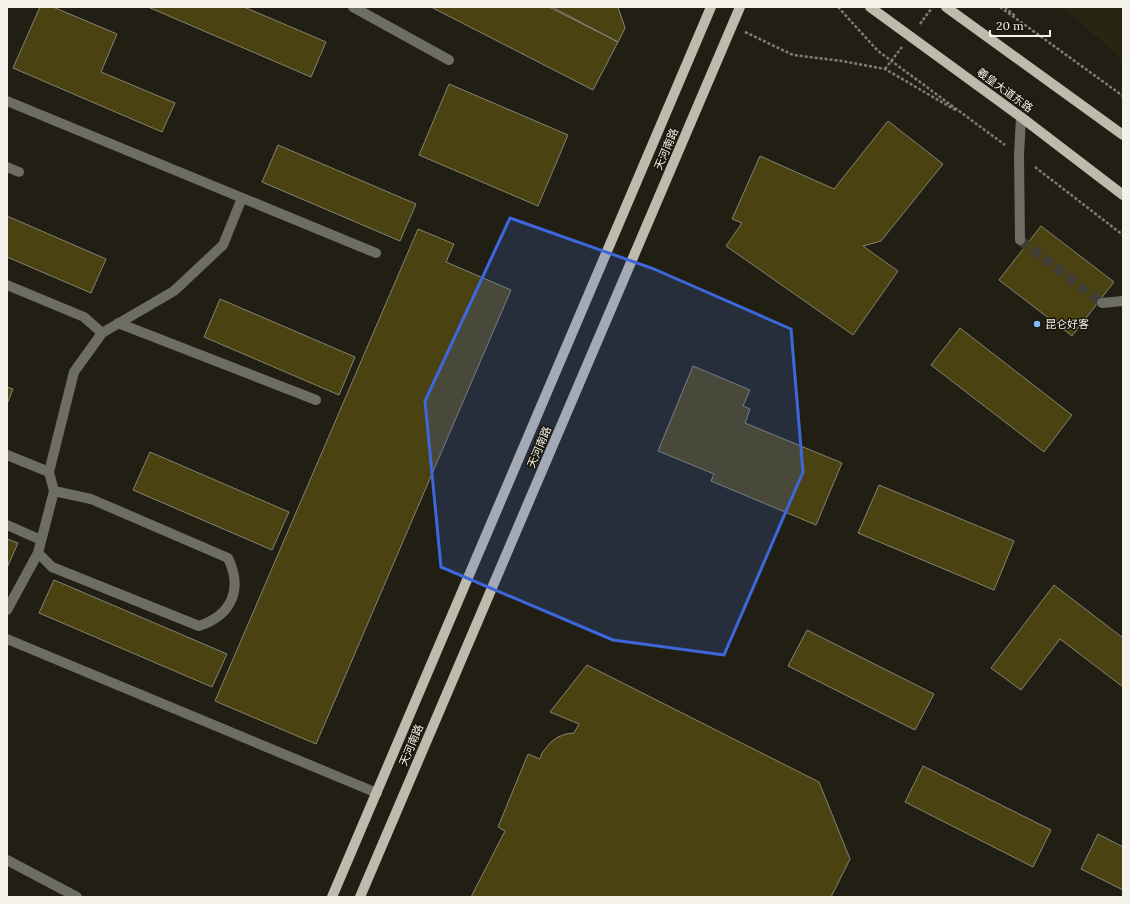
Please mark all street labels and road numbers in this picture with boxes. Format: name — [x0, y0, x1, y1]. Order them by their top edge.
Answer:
street label: 羲皇大道东路 — [974, 65, 1036, 115]
street label: 天河南路 — [651, 126, 681, 172]
street label: 天河南路 — [524, 424, 554, 470]
street label: 天河南路 — [396, 722, 426, 768]

